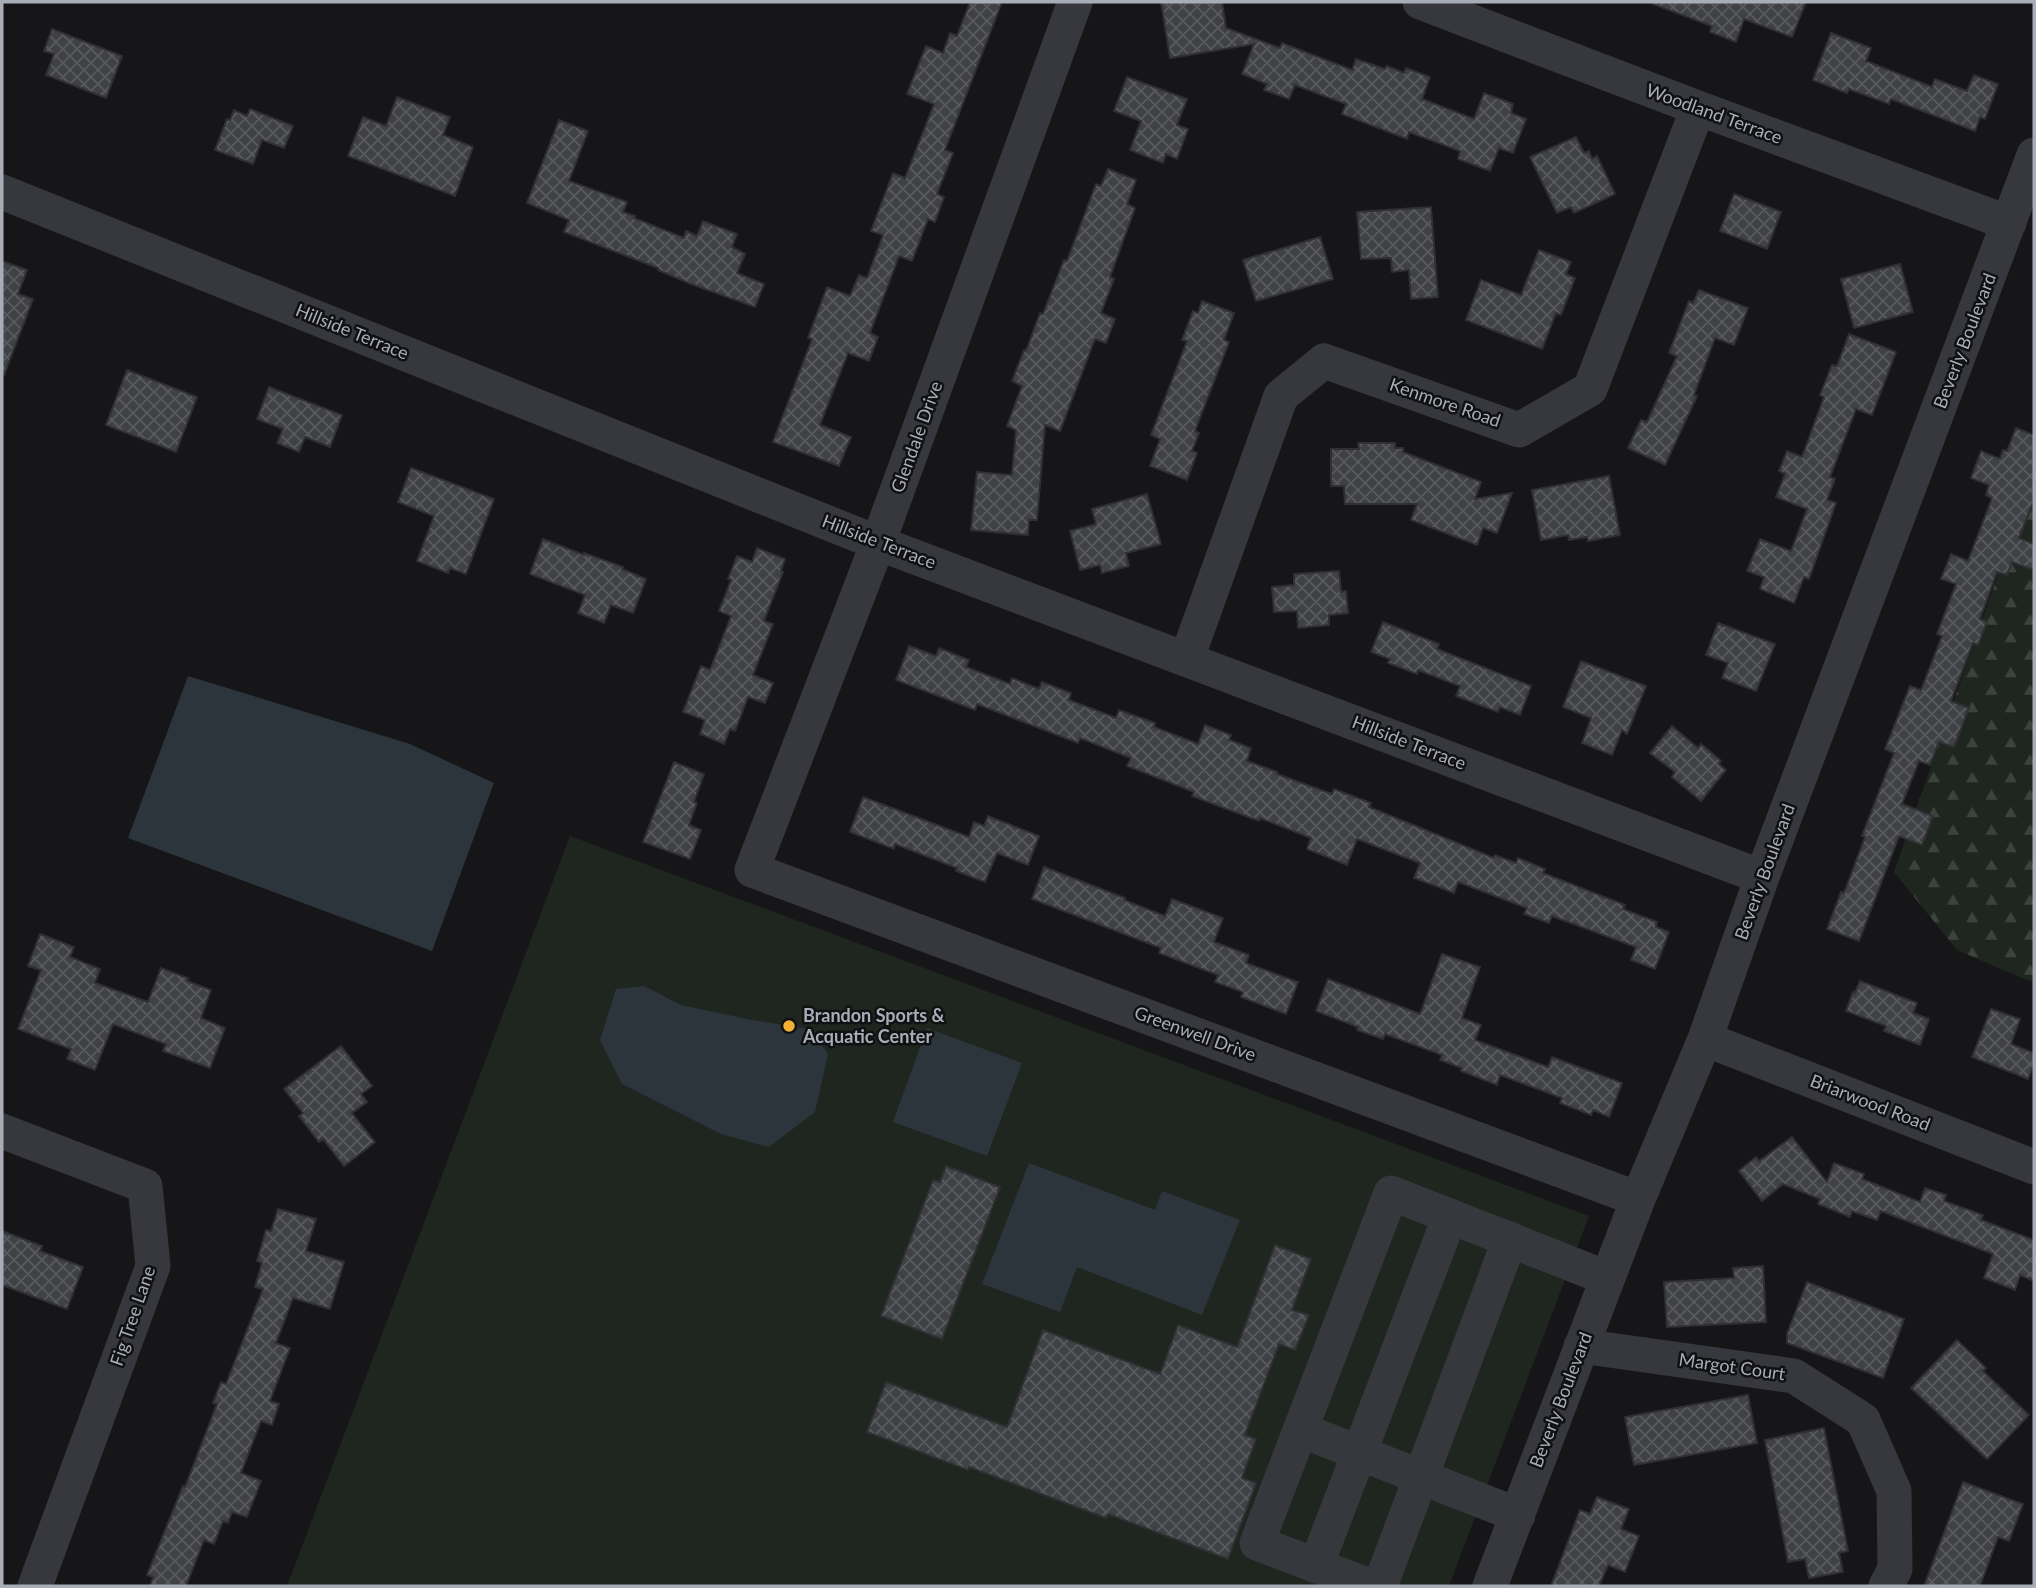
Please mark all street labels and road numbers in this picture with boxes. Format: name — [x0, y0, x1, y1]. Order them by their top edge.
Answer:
street label: Woodland Terrace — [1643, 78, 1785, 148]
street label: Beverly Boulevard — [1928, 270, 2000, 411]
street label: Hillside Terrace — [293, 298, 412, 364]
street label: Kenmore Road — [1387, 373, 1504, 431]
street label: Glendale Drive — [886, 378, 946, 495]
street label: Hillside Terrace — [819, 509, 939, 573]
street label: Hillside Terrace — [1349, 710, 1469, 774]
street label: Beverly Boulevard — [1729, 801, 1799, 943]
street label: Greenwell Drive — [1132, 1001, 1259, 1065]
street label: Briarwood Road — [1807, 1069, 1934, 1135]
street label: Fig Tree Lane — [105, 1263, 159, 1368]
street label: Beverly Boulevard — [1524, 1329, 1596, 1470]
street label: Margot Court — [1678, 1348, 1787, 1384]

